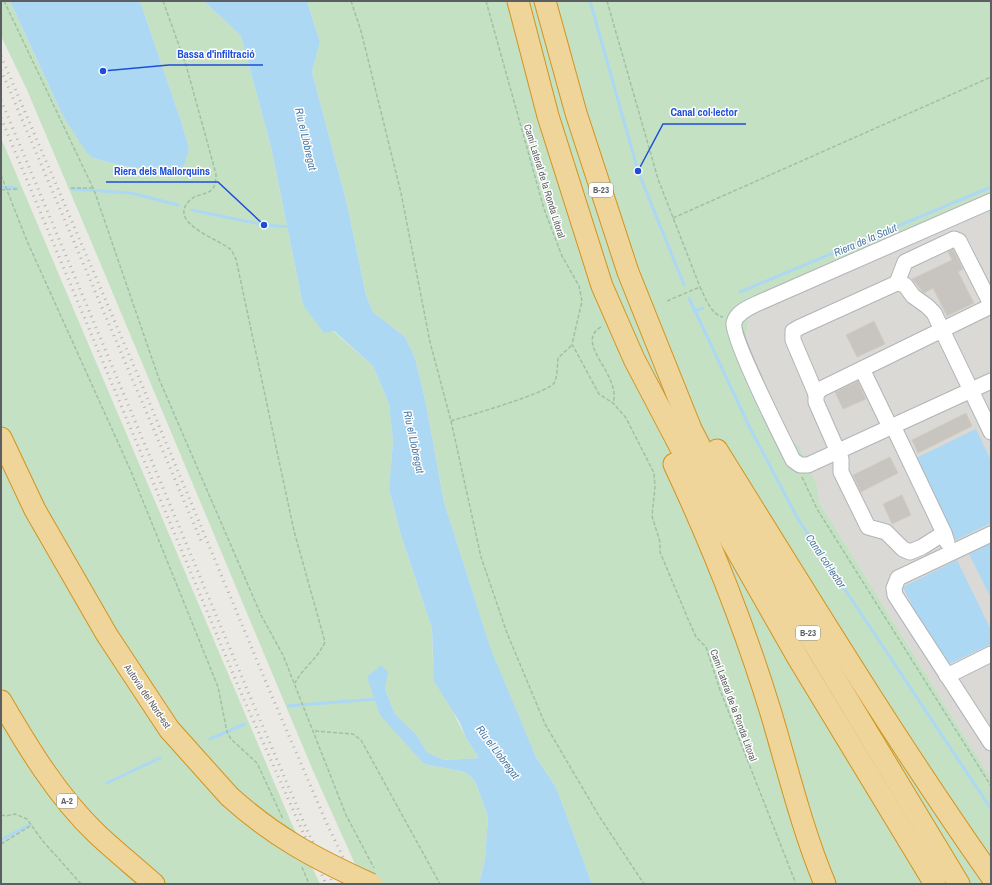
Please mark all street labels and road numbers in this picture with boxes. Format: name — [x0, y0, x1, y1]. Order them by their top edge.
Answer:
street label: Camí Lateral de la Ronda Litoral — [521, 123, 568, 240]
road number: B-23 — [589, 183, 613, 197]
road number: B-23 — [796, 626, 820, 640]
street label: Camí Lateral de la Ronda Litoral — [707, 647, 760, 763]
street label: Autovia del Nord-est — [121, 661, 174, 731]
road number: A-2 — [57, 794, 77, 808]

